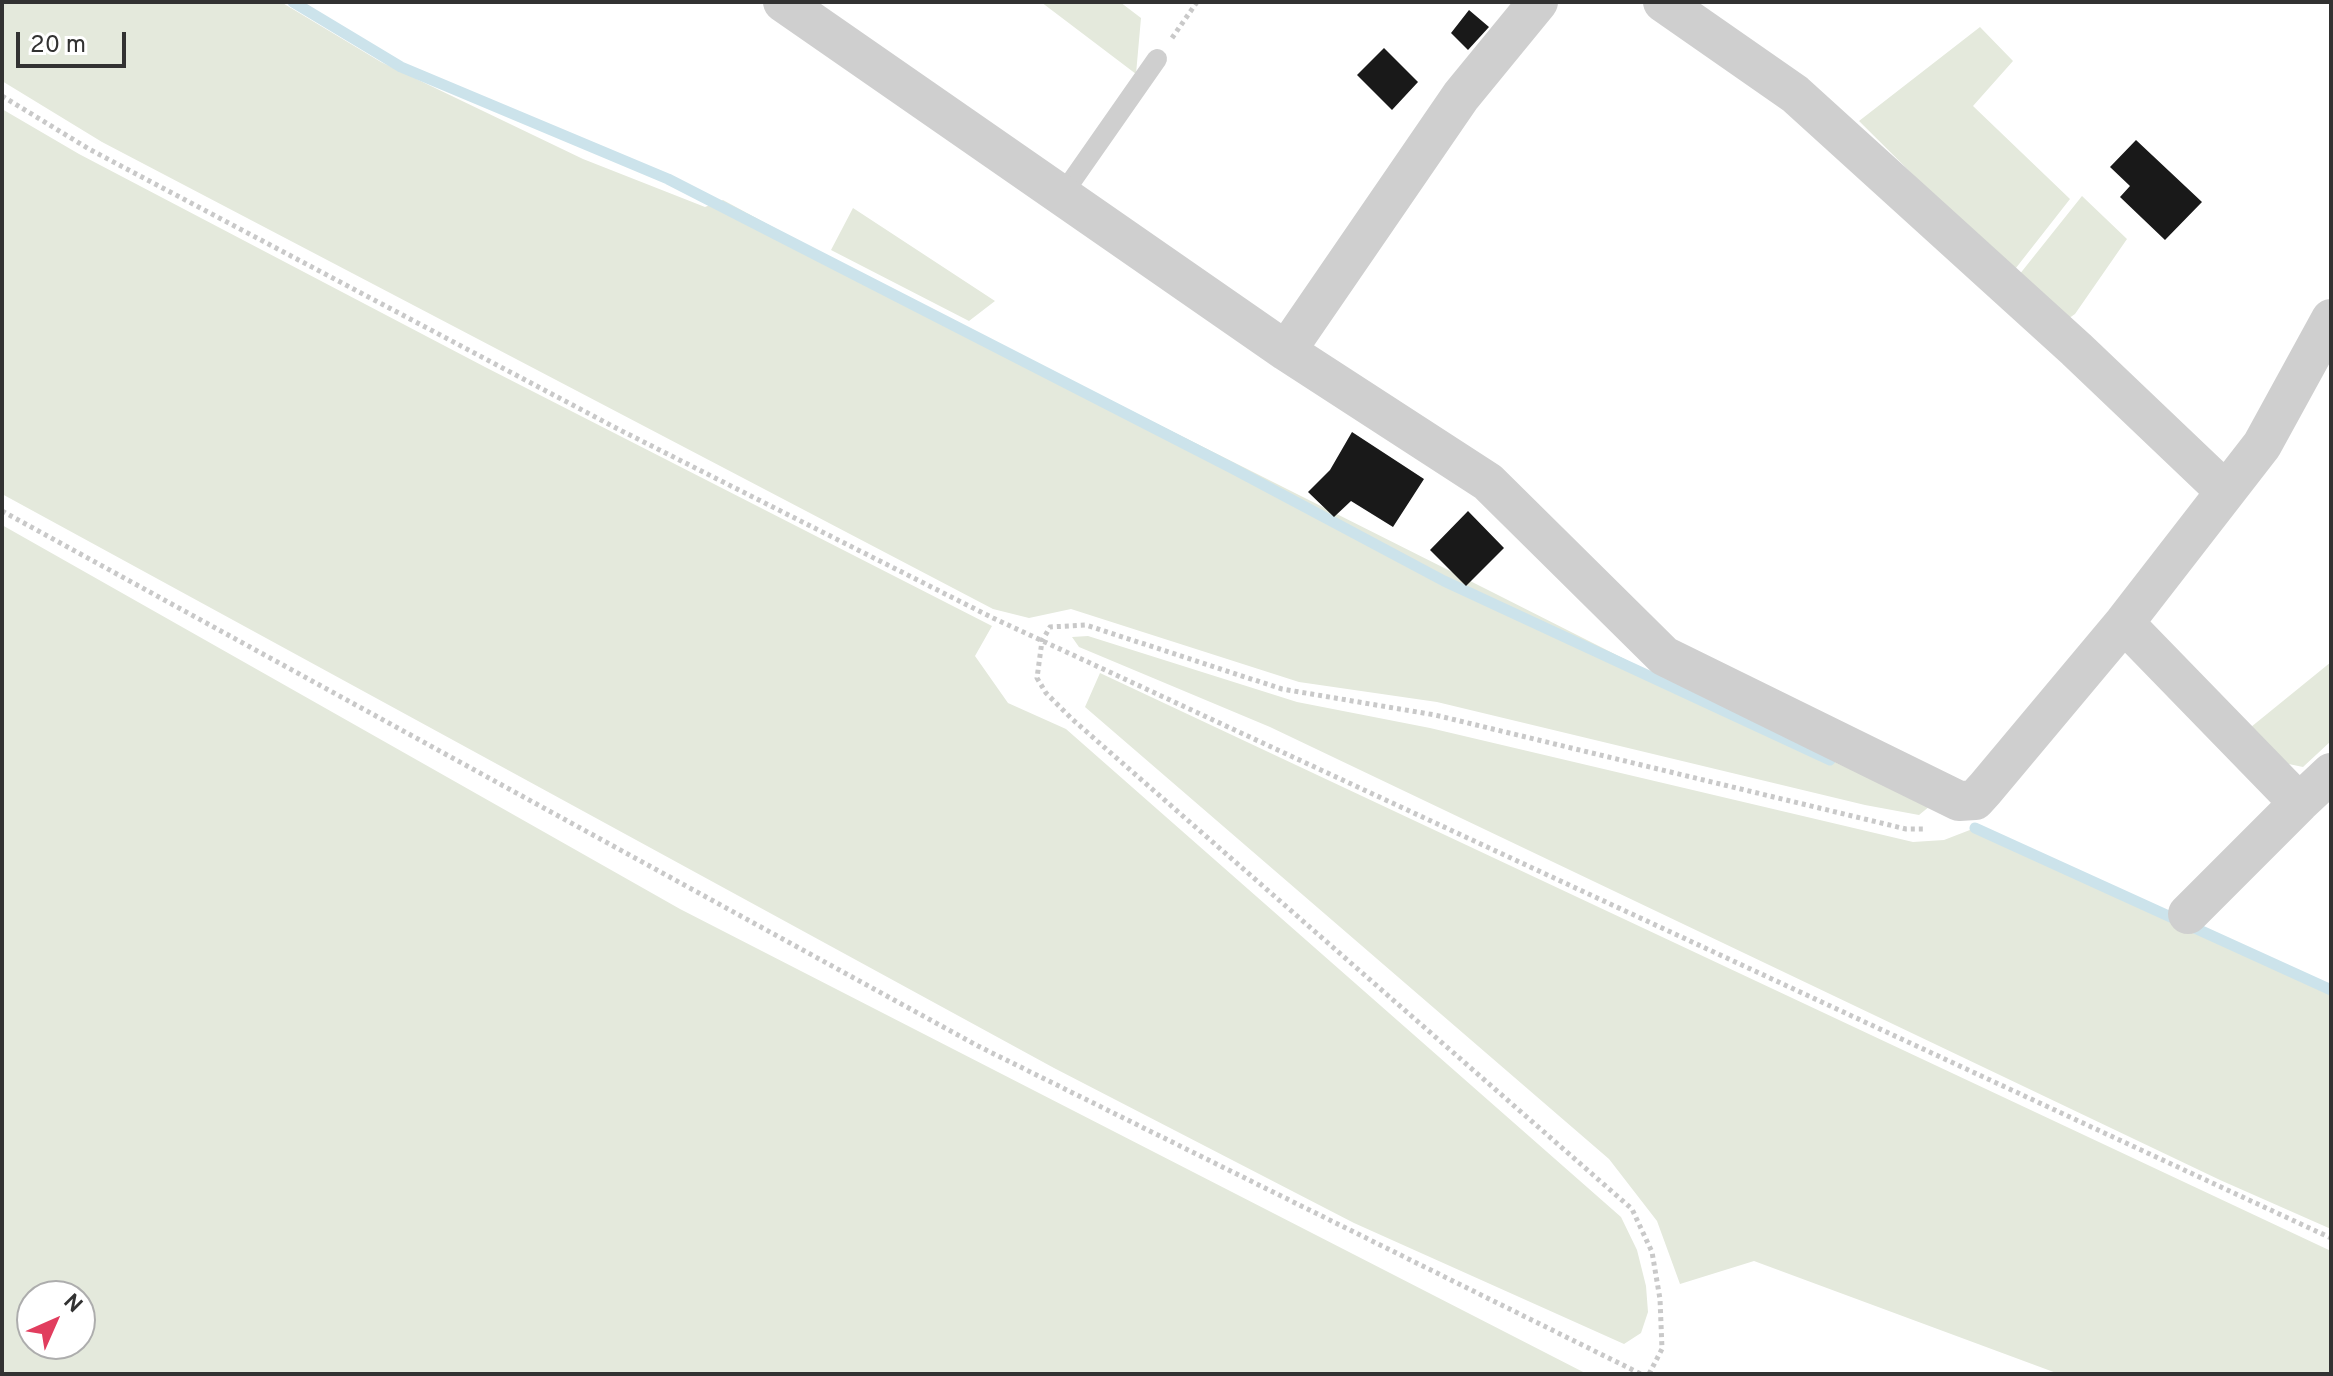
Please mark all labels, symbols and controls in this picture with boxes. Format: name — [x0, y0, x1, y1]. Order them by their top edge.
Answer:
scale bar — [20, 16, 130, 66]
text: 20 m — [30, 31, 86, 61]
north arrow — [16, 1280, 96, 1360]
text: N — [57, 1289, 87, 1319]

